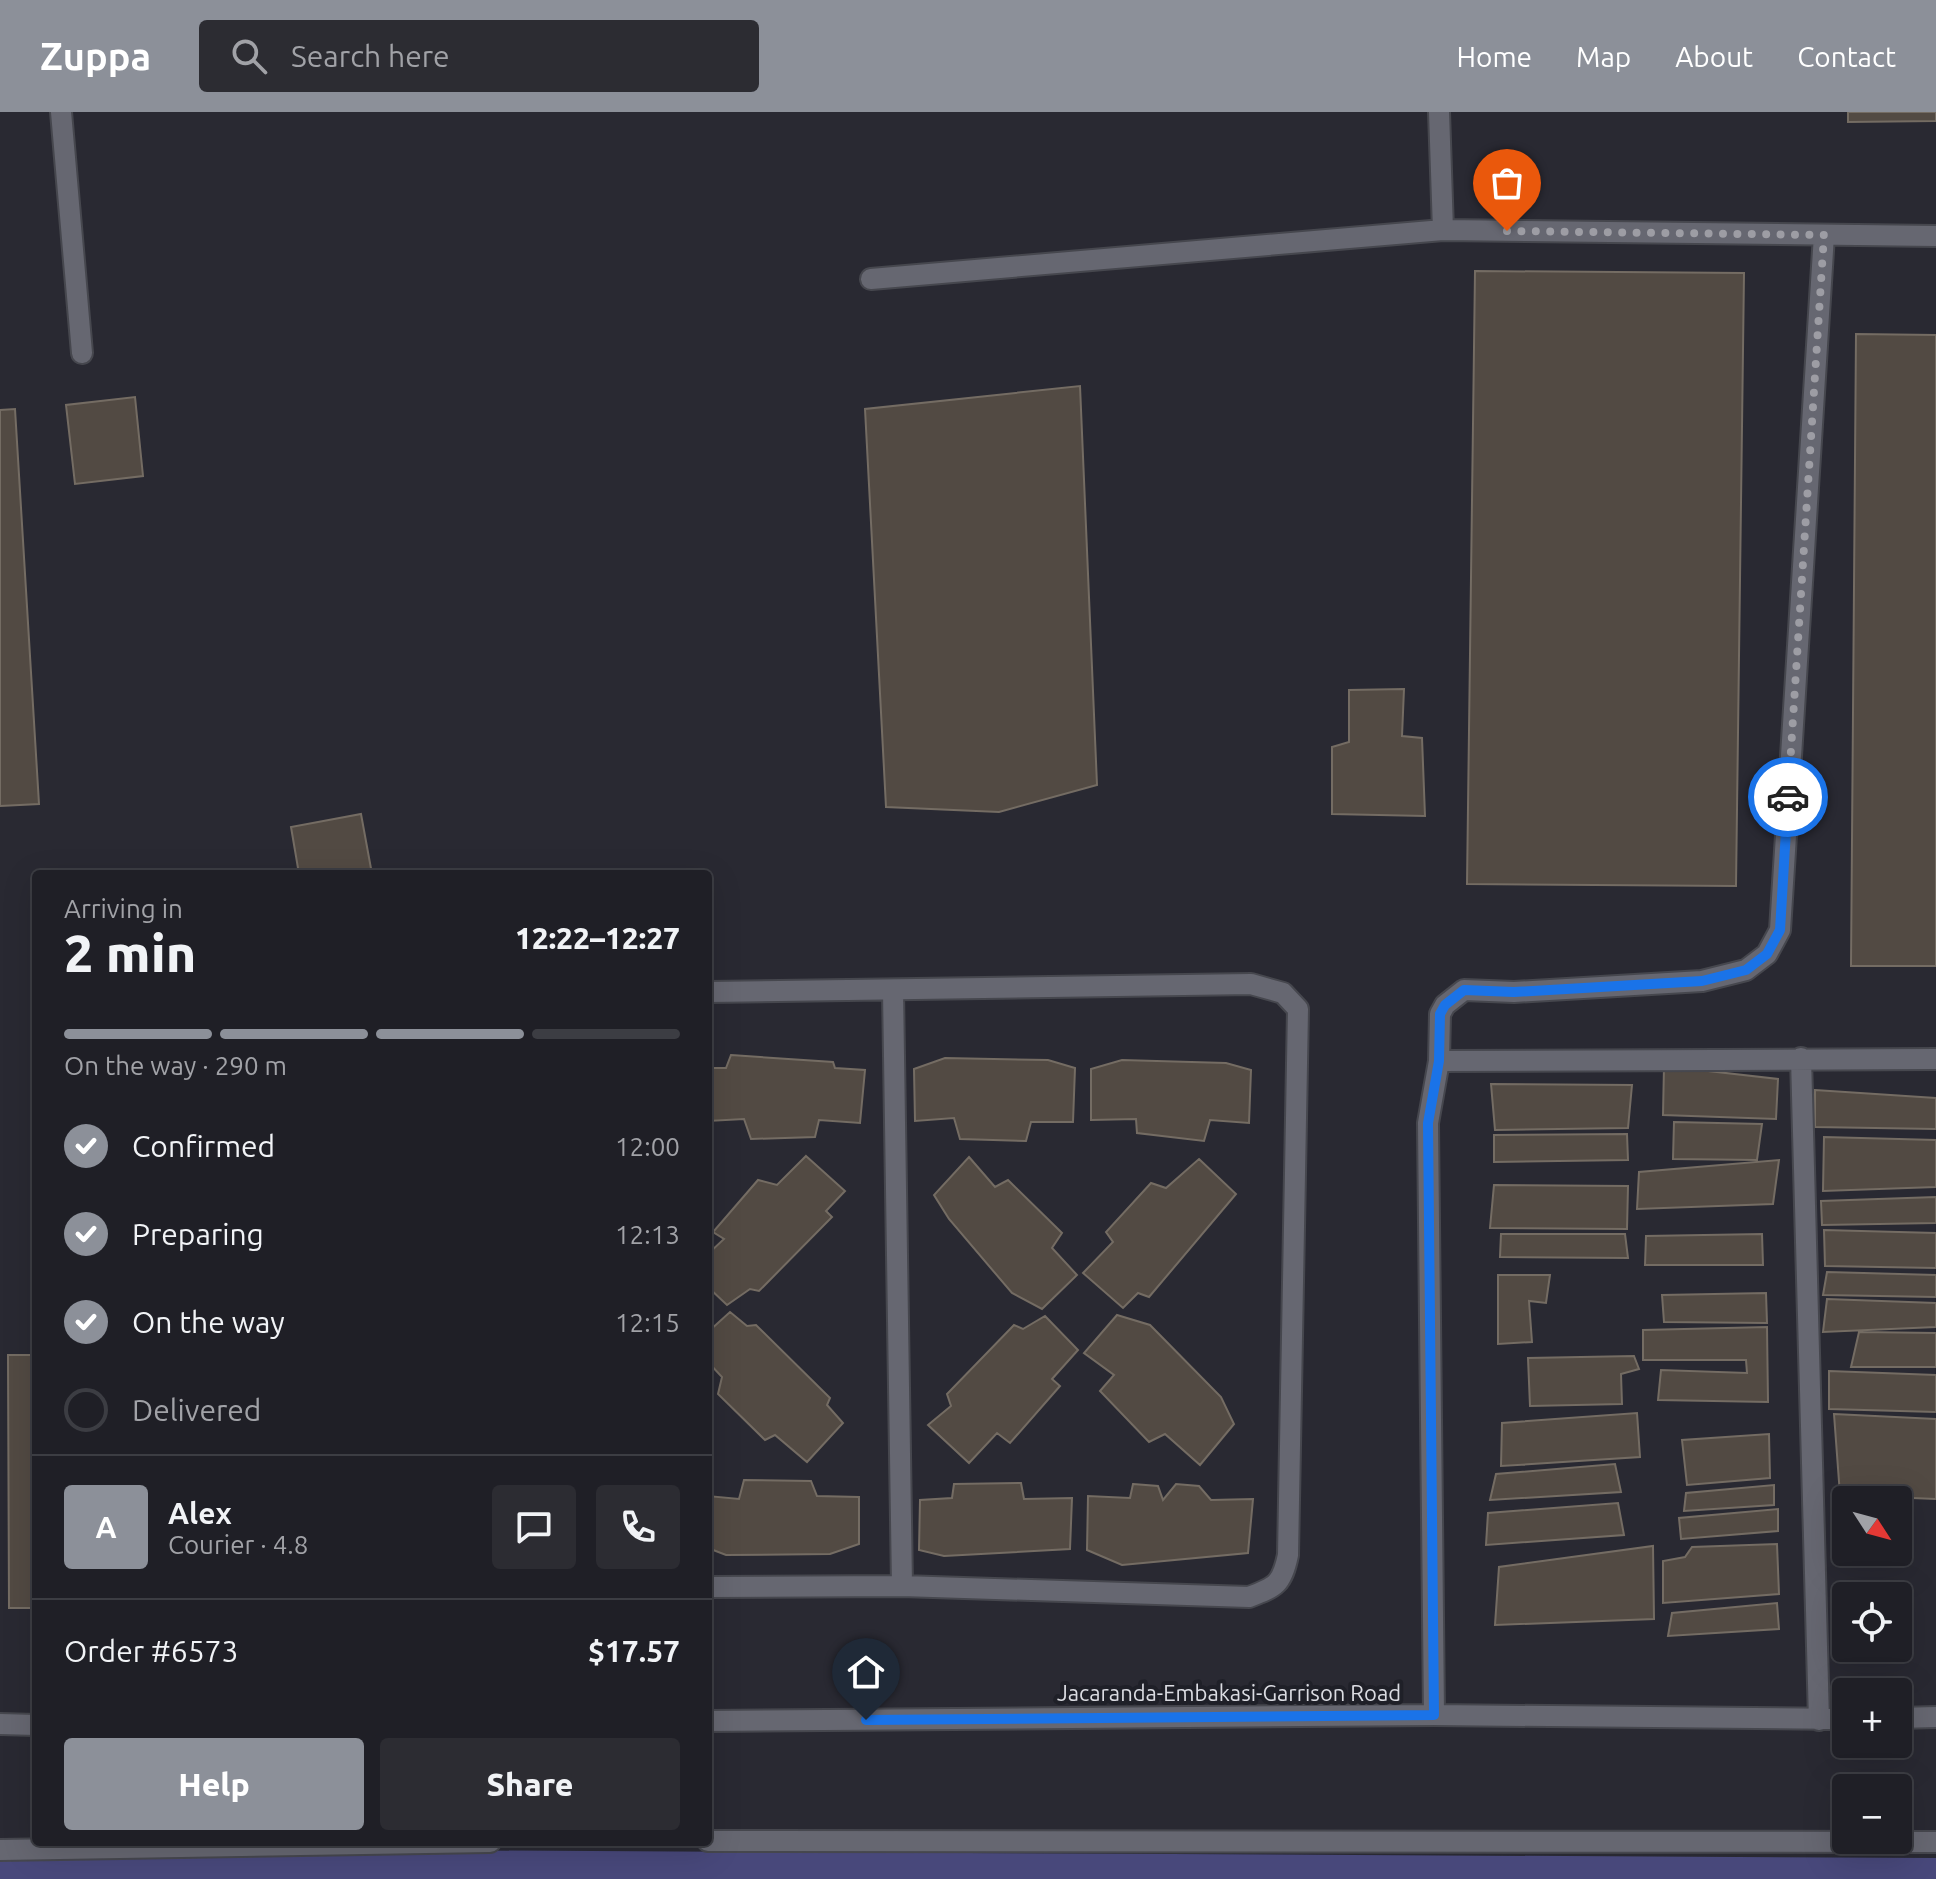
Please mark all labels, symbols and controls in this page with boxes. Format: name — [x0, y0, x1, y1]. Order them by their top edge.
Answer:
search box — [199, 20, 759, 92]
icon: search — [227, 34, 271, 78]
text: Zuppa — [40, 35, 151, 77]
text: Search here — [291, 39, 450, 73]
text: Home — [1457, 41, 1532, 72]
text: Map — [1576, 41, 1631, 72]
text: About — [1675, 41, 1753, 72]
text: Contact — [1797, 41, 1896, 72]
pin — [1473, 149, 1541, 231]
icon: bag — [1485, 161, 1529, 205]
courier — [1748, 757, 1828, 837]
icon: car — [1766, 775, 1810, 819]
text: Arriving in — [64, 894, 183, 923]
text: 12:22–12:27 — [515, 921, 680, 955]
text: 2 min — [64, 924, 196, 982]
text: On the way · 290 m — [64, 1051, 287, 1080]
icon: check — [64, 1124, 108, 1168]
text: Confirmed — [132, 1129, 275, 1163]
text: 12:00 — [615, 1132, 680, 1161]
icon: check — [64, 1212, 108, 1256]
text: Preparing — [132, 1217, 264, 1251]
text: 12:13 — [615, 1220, 680, 1249]
icon: check — [64, 1300, 108, 1344]
text: On the way — [132, 1305, 285, 1339]
text: 12:15 — [615, 1308, 680, 1337]
text: Delivered — [132, 1393, 261, 1427]
button: chat — [492, 1485, 576, 1569]
button: phone — [596, 1485, 680, 1569]
north arrow — [1832, 1486, 1912, 1566]
map controls — [1832, 1486, 1912, 1854]
text: Alex — [168, 1496, 232, 1530]
text: A — [95, 1510, 117, 1544]
text: Courier · 4.8 — [168, 1530, 308, 1559]
button: locate — [1832, 1582, 1912, 1662]
text: Order #6573 — [64, 1634, 238, 1668]
text: $17.57 — [588, 1634, 680, 1668]
pin — [832, 1638, 900, 1720]
icon: home — [844, 1650, 888, 1694]
button: + — [1832, 1678, 1912, 1758]
street label: Jacaranda-Embakasi-Garrison Road — [1057, 1680, 1401, 1705]
button: Help — [64, 1738, 364, 1830]
button: Share — [380, 1738, 680, 1830]
button: − — [1832, 1774, 1912, 1854]

